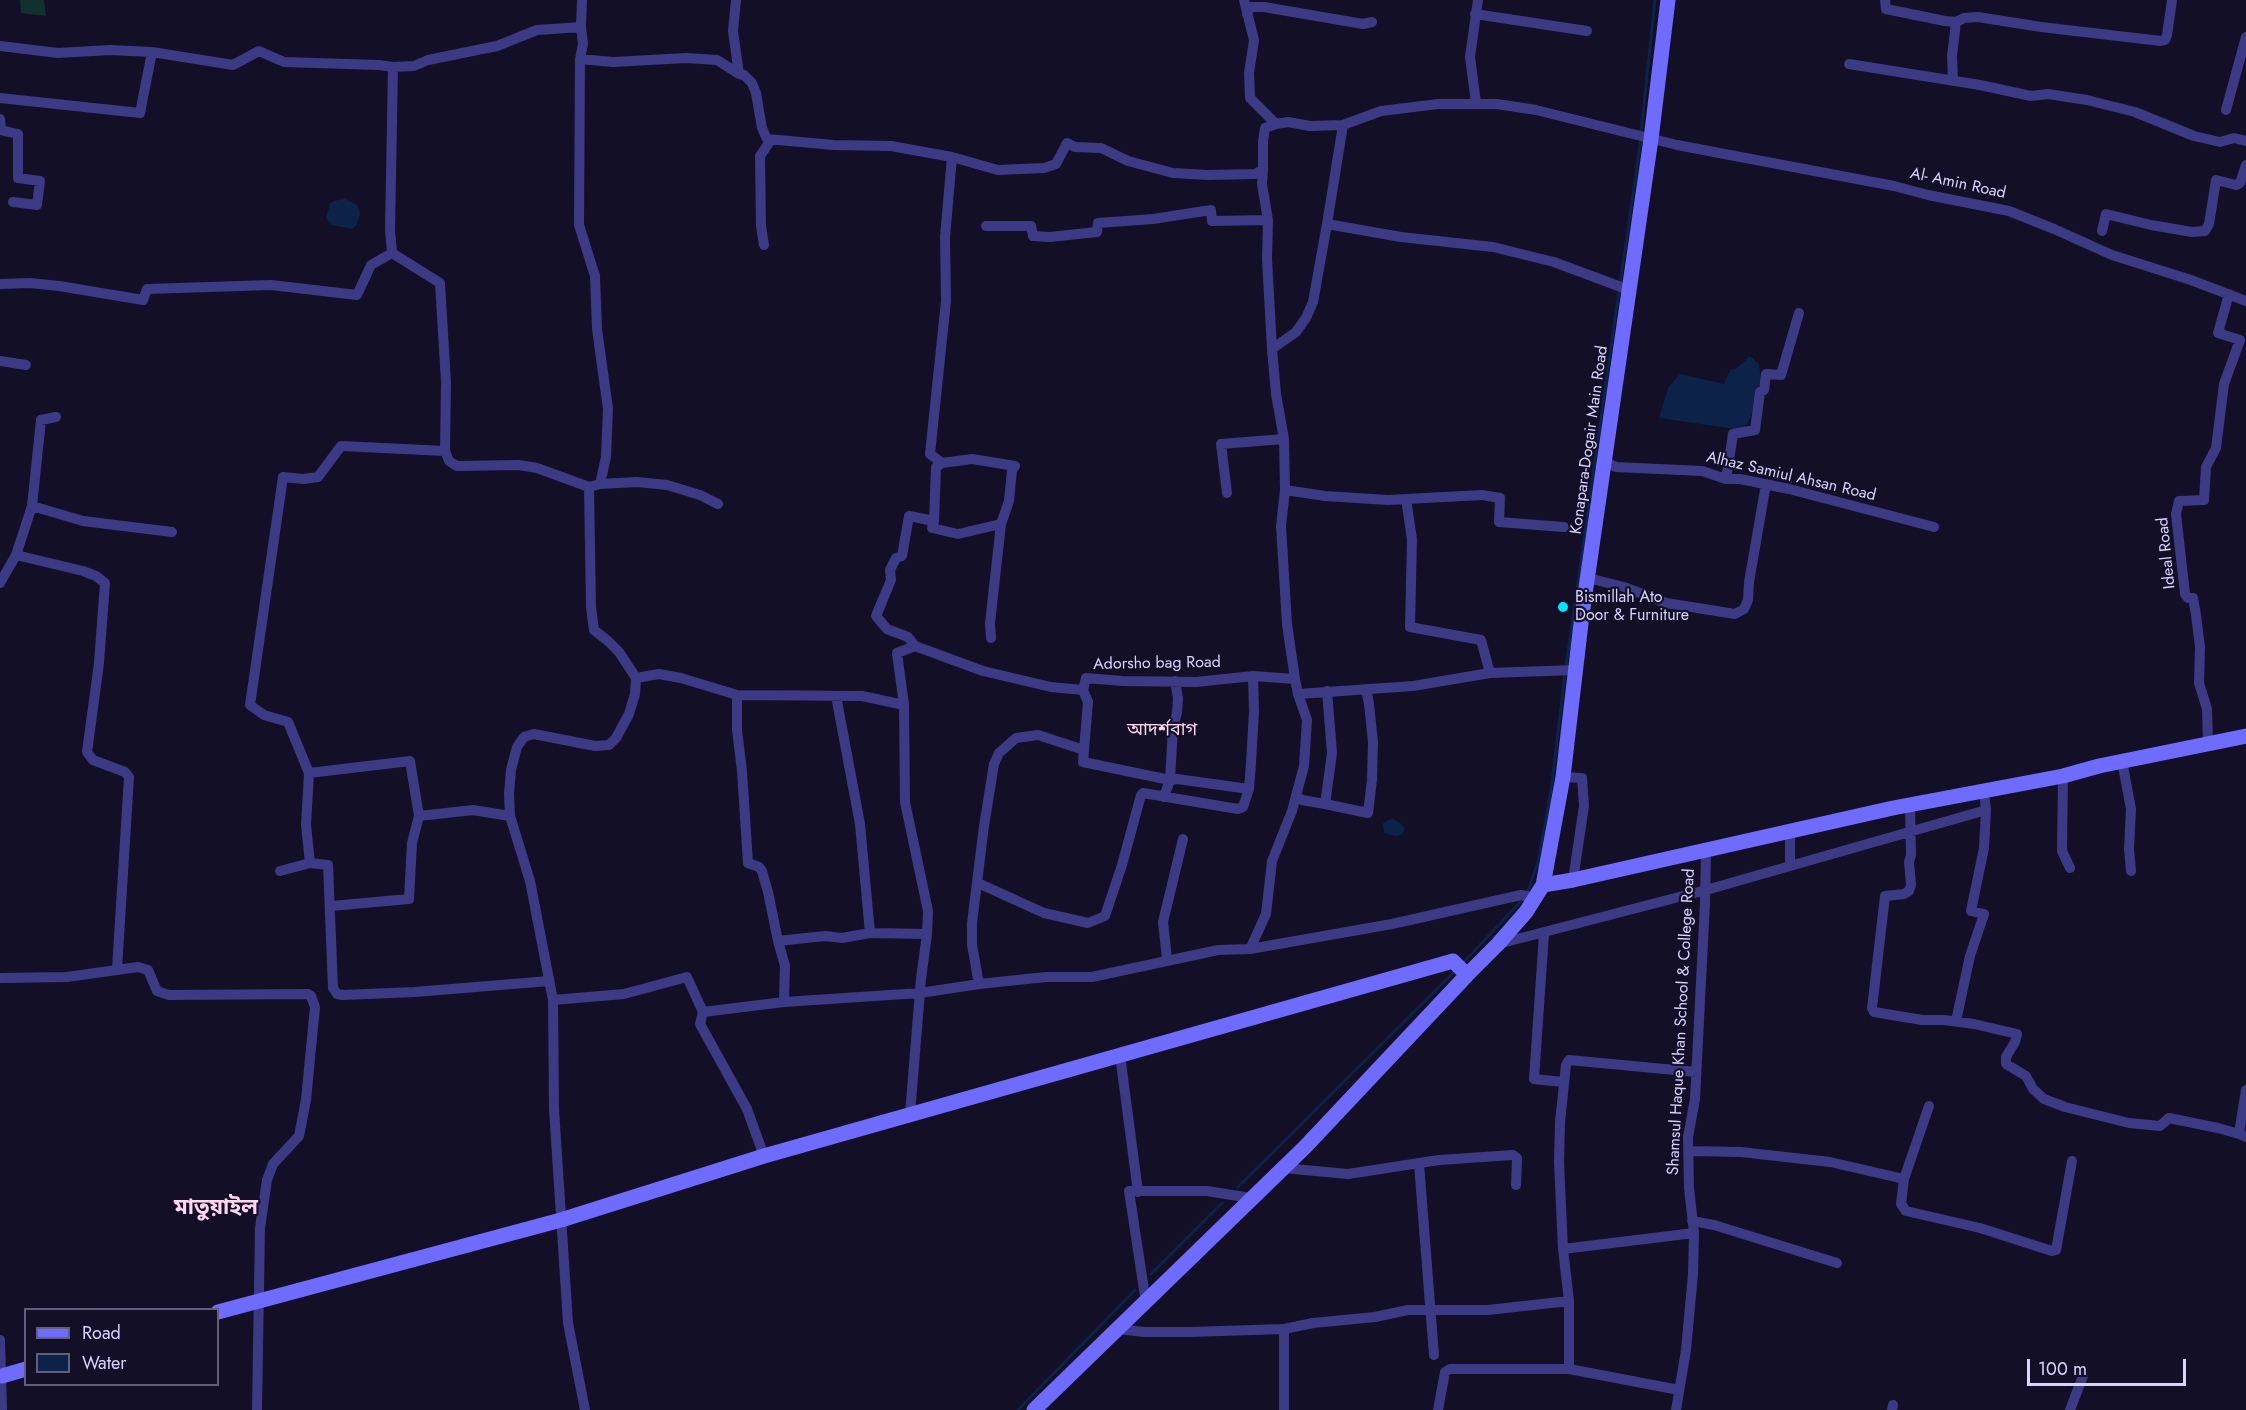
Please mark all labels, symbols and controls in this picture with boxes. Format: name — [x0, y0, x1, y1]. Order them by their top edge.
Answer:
street label: Al- Amin Road — [1908, 164, 2008, 204]
street label: Konapara-Dogair Main Road — [1567, 345, 1613, 535]
street label: Alhaz Samiul Ahsan Road — [1704, 448, 1878, 506]
street label: Ideal Road — [2154, 516, 2180, 590]
place label: Bismillah Ato Door & Furniture — [1575, 588, 1689, 626]
marker: Bismillah Ato Door & Furniture — [1556, 600, 1570, 614]
street label: Adorsho bag Road — [1093, 653, 1221, 675]
district label: আদর্শবাগ — [1127, 720, 1197, 742]
street label: Shamsul Haque Khan School & College Road — [1664, 868, 1700, 1176]
district label: মাতুয়াইল — [174, 1196, 258, 1222]
legend — [24, 1308, 219, 1386]
text: Road — [82, 1320, 121, 1346]
scale bar — [2030, 1347, 2189, 1385]
text: Water — [82, 1350, 126, 1376]
text: 100 m — [2038, 1356, 2087, 1382]

